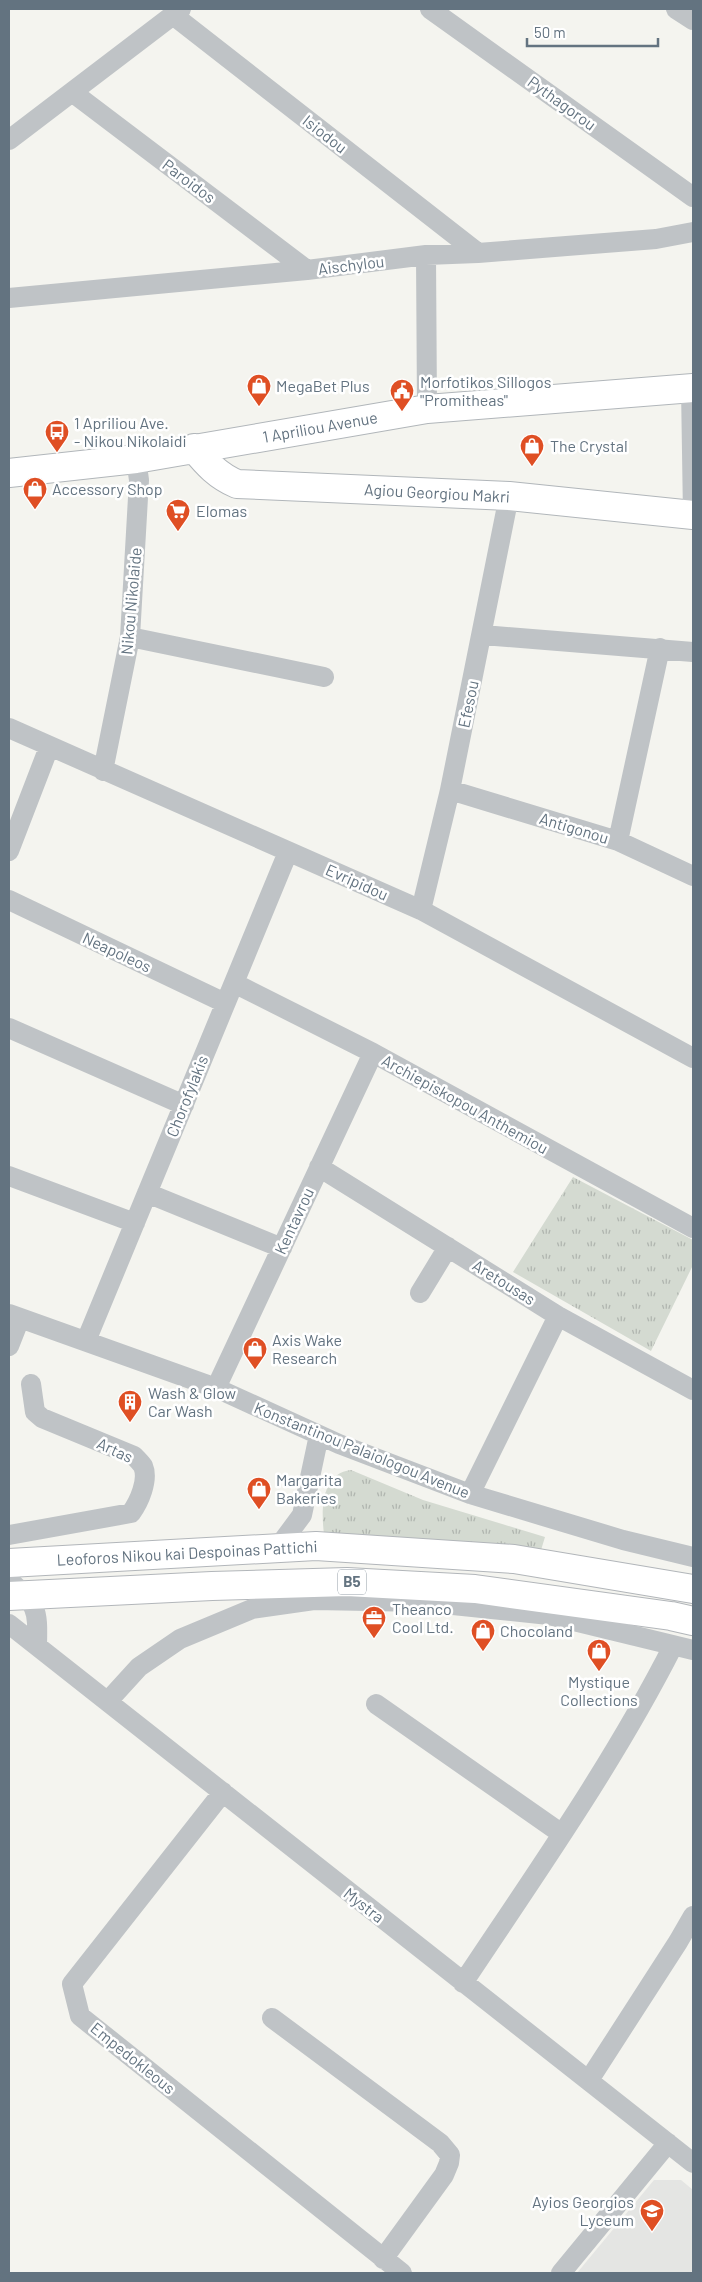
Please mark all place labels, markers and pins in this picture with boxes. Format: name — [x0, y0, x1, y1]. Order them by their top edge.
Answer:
place label: Morfotikos Sillogos "Promitheas" — [420, 372, 552, 409]
shop icon: MegaBet Plus — [246, 373, 272, 407]
place label: MegaBet Plus — [276, 376, 370, 395]
public building icon: Morfotikos Sillogos "Promitheas" — [389, 378, 415, 412]
place label: 1 Apriliou Ave. - Nikou Nikolaidi — [74, 413, 187, 450]
bus stop icon: 1 Apriliou Ave. - Nikou Nikolaidi — [44, 419, 70, 453]
shop icon: The Crystal — [519, 433, 545, 467]
place label: The Crystal — [550, 436, 628, 455]
shop icon: Accessory Shop — [22, 476, 48, 510]
place label: Accessory Shop — [52, 479, 163, 498]
supermarket icon: Elomas — [165, 498, 191, 532]
place label: Elomas — [196, 501, 247, 520]
place label: Axis Wake Research — [272, 1330, 342, 1367]
shop icon: Axis Wake Research — [242, 1336, 268, 1370]
place label: Wash & Glow Car Wash — [148, 1383, 237, 1420]
building icon: Wash & Glow Car Wash — [117, 1389, 143, 1423]
place label: Margarita Bakeries — [276, 1470, 342, 1507]
shop icon: Margarita Bakeries — [246, 1476, 272, 1510]
place label: Theanco Cool Ltd. — [392, 1599, 454, 1636]
office icon: Theanco Cool Ltd. — [361, 1605, 387, 1639]
shop icon: Chocoland — [470, 1618, 496, 1652]
place label: Chocoland — [500, 1621, 573, 1640]
shop icon: Mystique Collections — [586, 1638, 612, 1672]
place label: Mystique Collections — [560, 1672, 638, 1709]
place label: Ayios Georgios Lyceum — [532, 2192, 634, 2229]
school or university icon: Ayios Georgios Lyceum — [639, 2198, 665, 2232]

